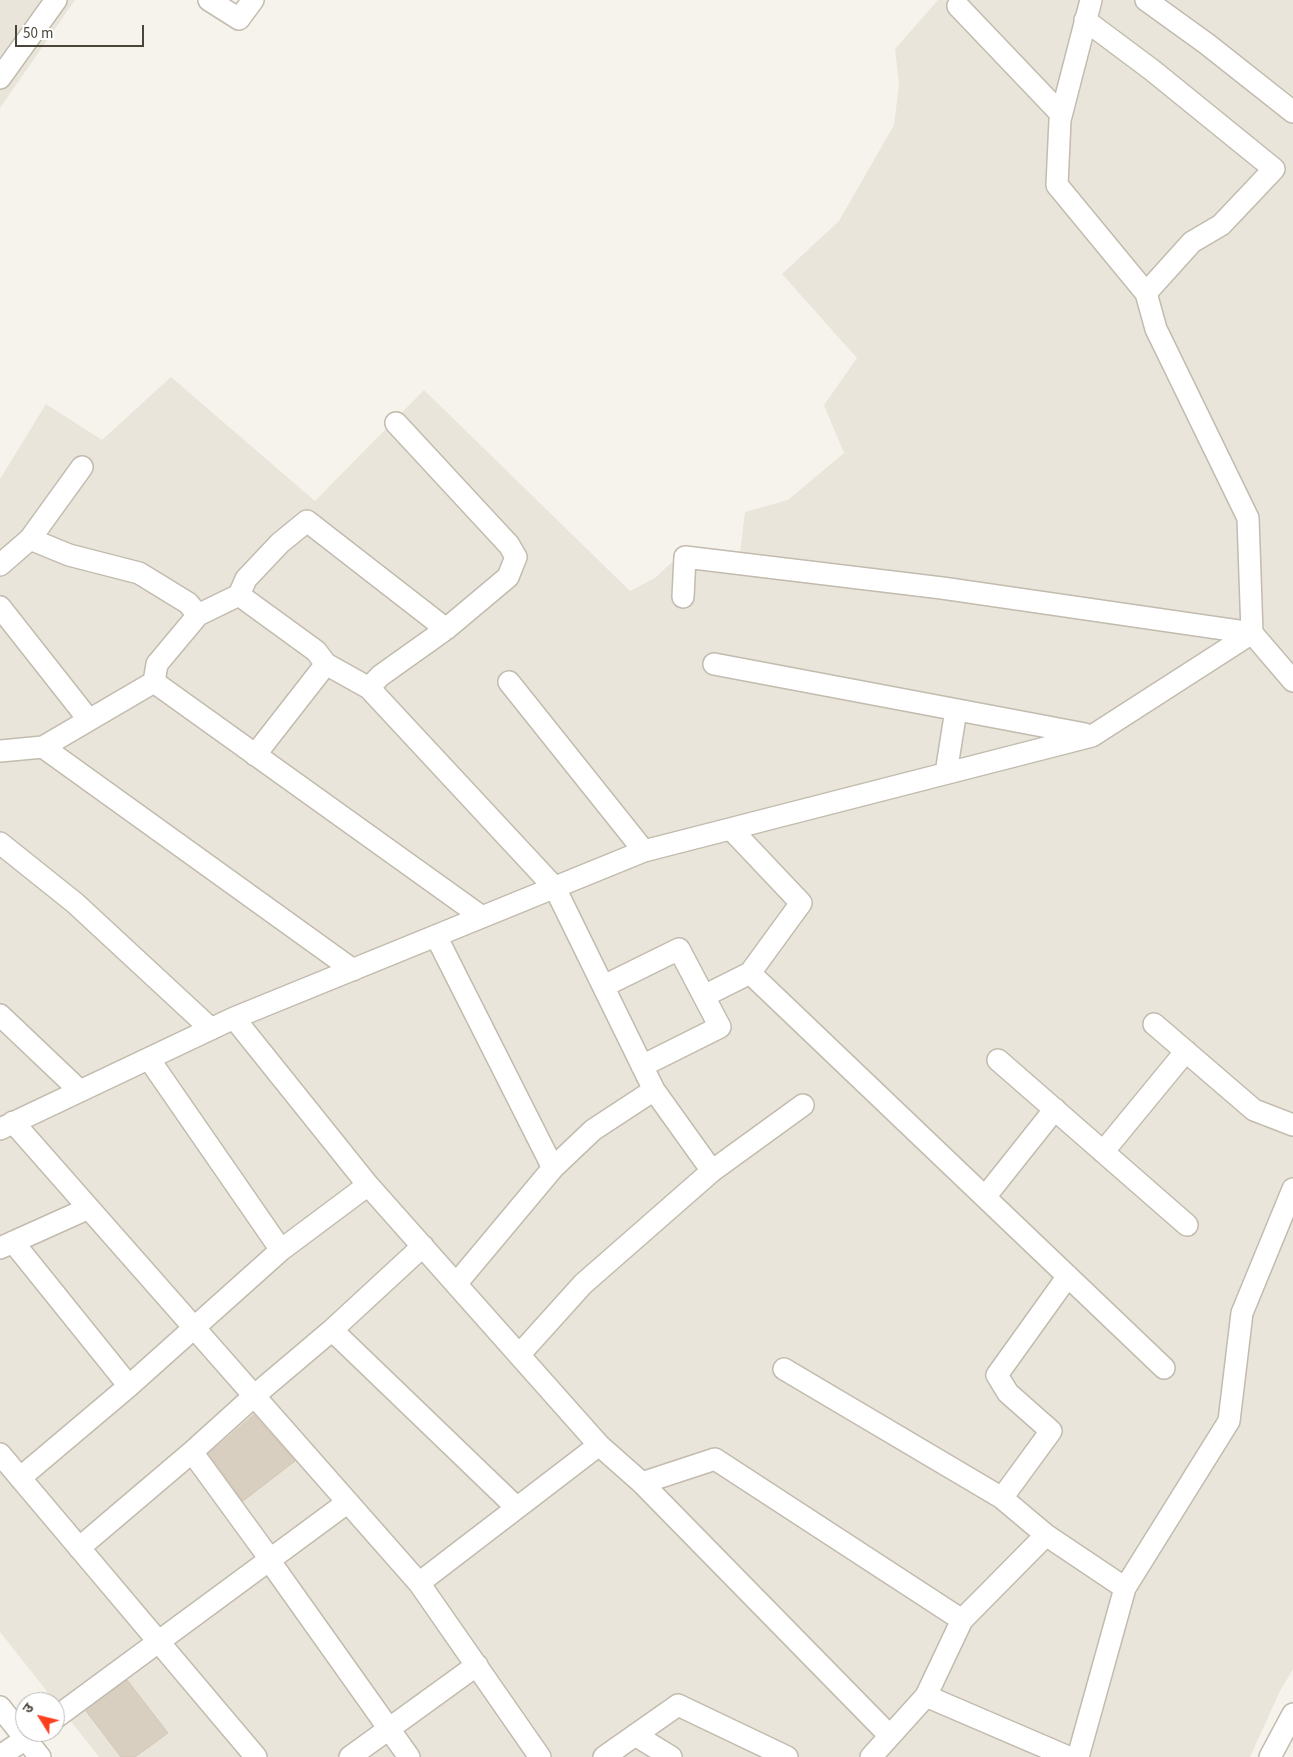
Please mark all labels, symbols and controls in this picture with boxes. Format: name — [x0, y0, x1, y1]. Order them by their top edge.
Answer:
scale bar — [18, 15, 146, 47]
text: 50 m — [23, 23, 53, 44]
north arrow — [15, 1692, 65, 1742]
text: उ — [18, 1700, 39, 1718]

